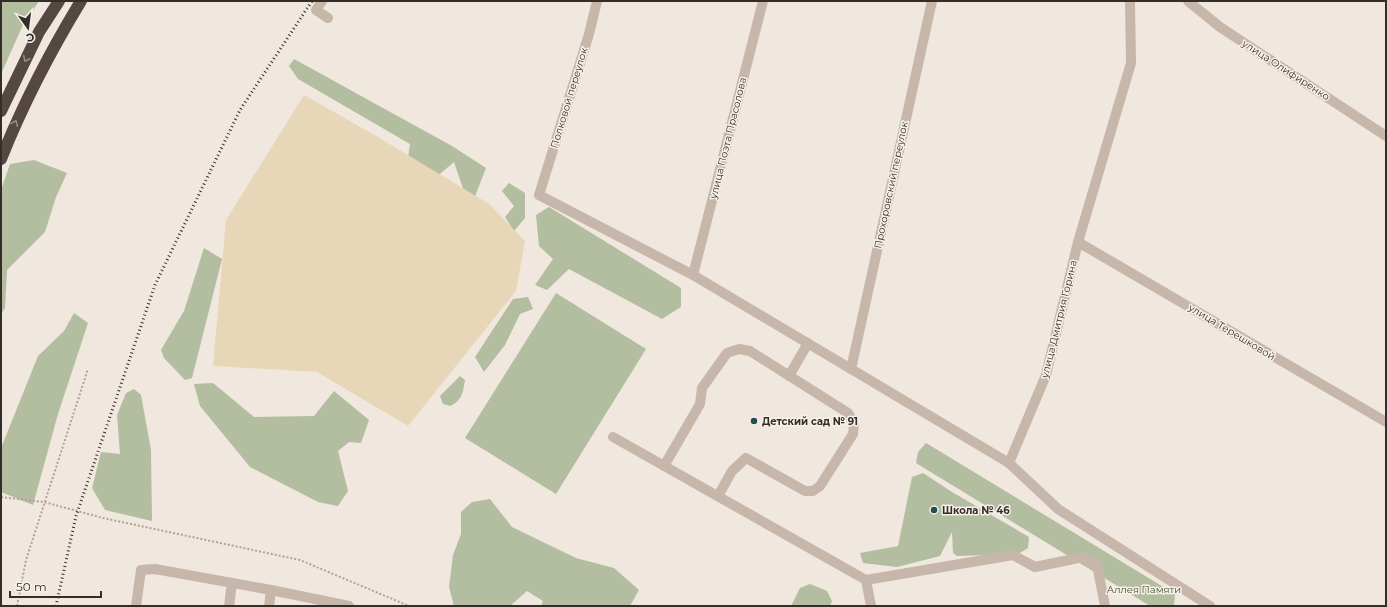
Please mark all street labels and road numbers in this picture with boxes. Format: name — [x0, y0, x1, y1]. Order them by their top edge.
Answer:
street label: улица Олифиренко — [1239, 36, 1332, 103]
street label: Полковой переулок — [548, 46, 591, 150]
street label: улица Поэта Прасолова — [706, 76, 749, 201]
street label: Прохоровский переулок — [871, 120, 911, 250]
street label: улица Дмитрия Горина — [1038, 259, 1080, 380]
street label: улица Терешковой — [1185, 300, 1278, 363]

